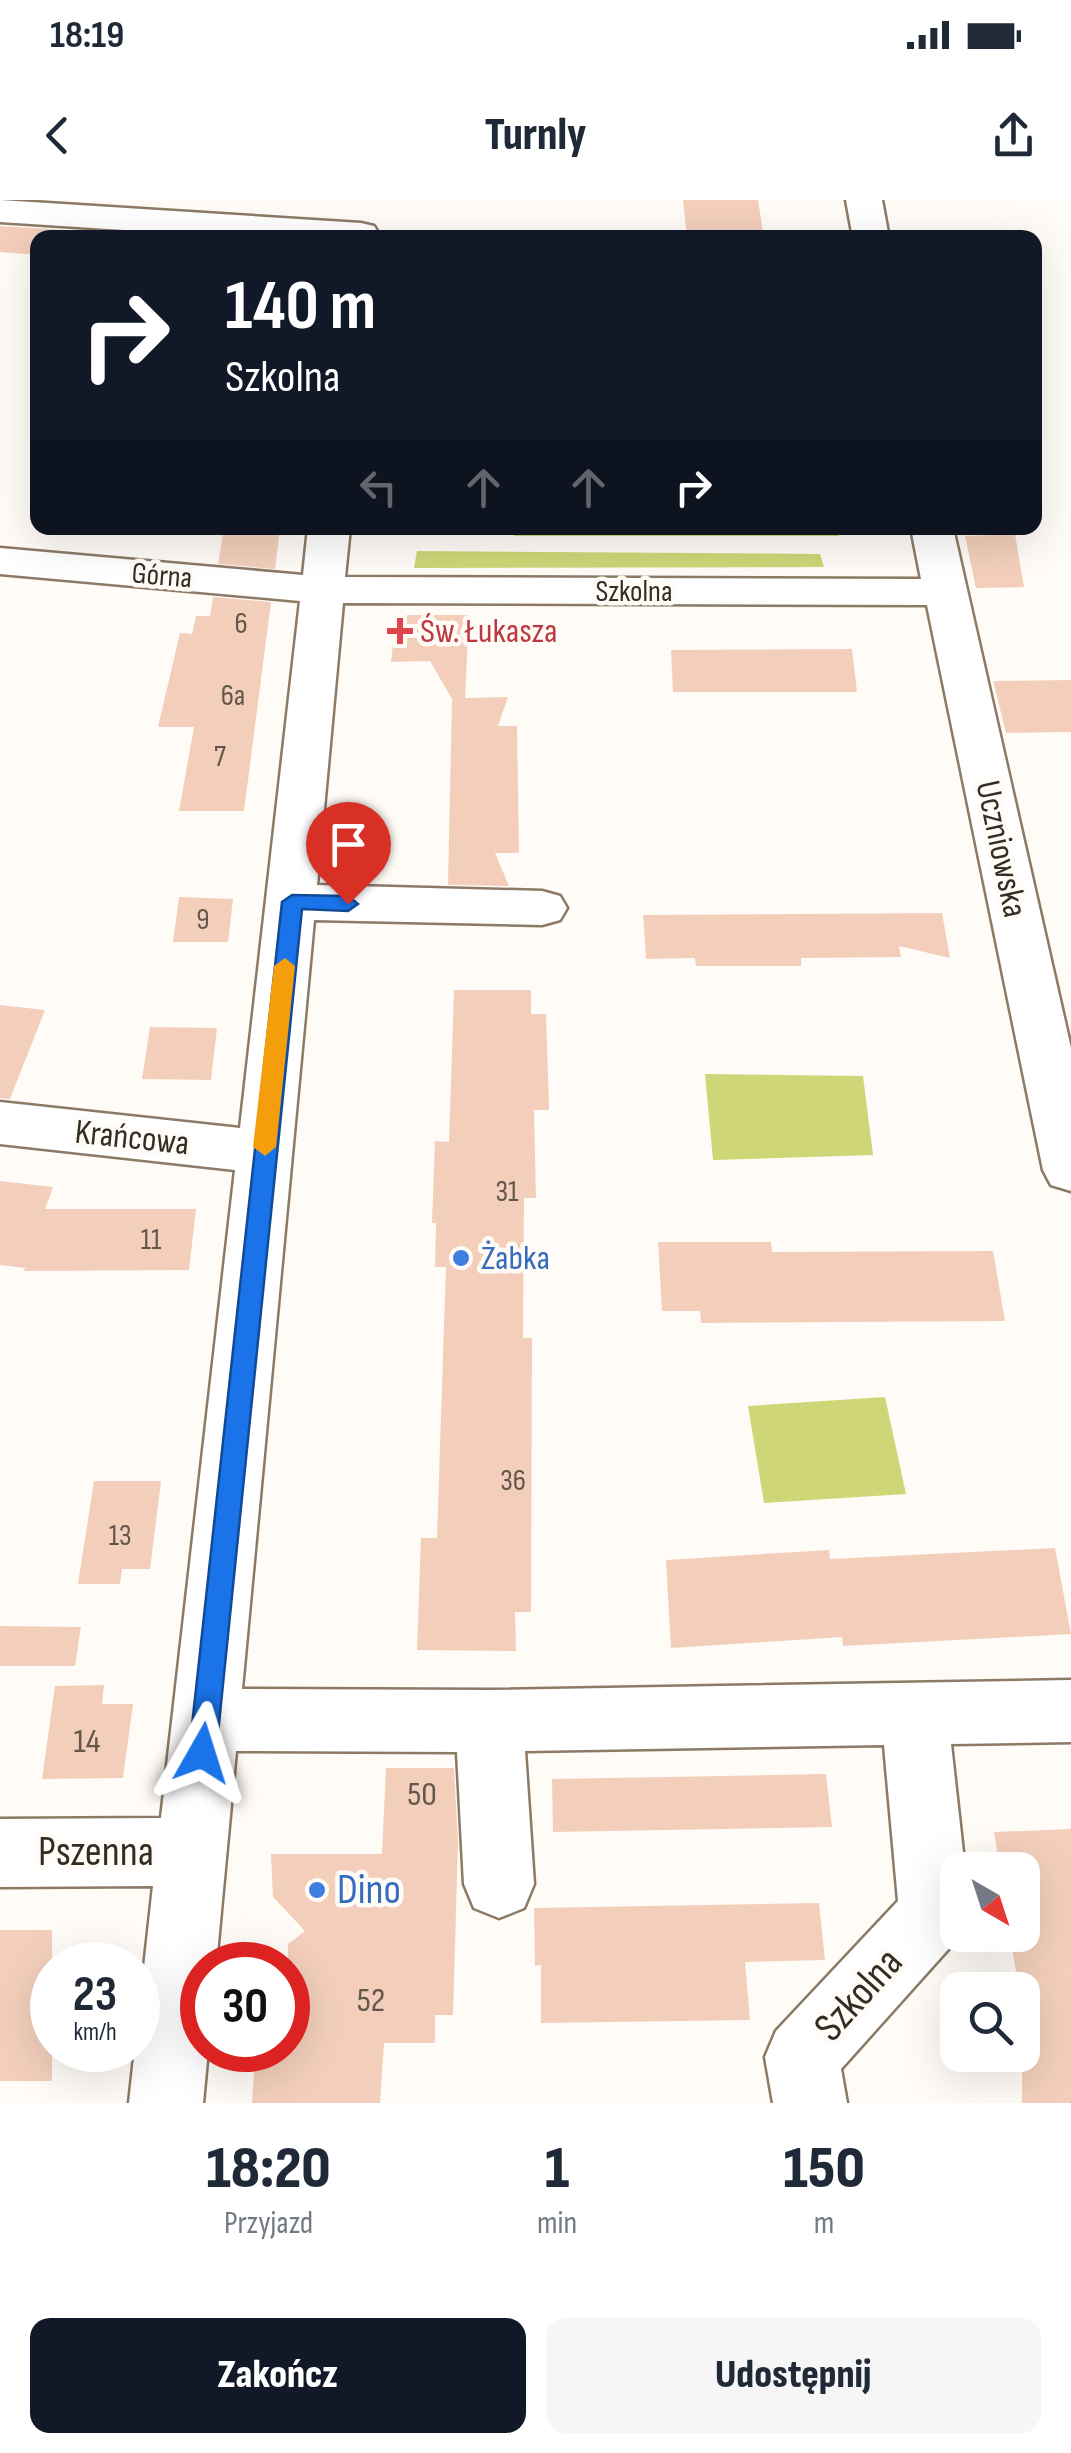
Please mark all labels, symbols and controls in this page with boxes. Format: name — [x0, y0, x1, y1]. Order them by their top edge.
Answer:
text: 18:19 — [50, 13, 124, 58]
icon: back — [30, 108, 85, 163]
text: Turnly — [485, 108, 586, 163]
icon: share — [986, 108, 1041, 163]
text: 140 m — [225, 265, 376, 349]
icon: right — [60, 270, 190, 400]
text: Szkolna — [225, 350, 340, 405]
icon: left — [351, 460, 406, 515]
icon: ahead — [456, 460, 511, 515]
icon: ahead — [561, 460, 616, 515]
icon: right — [666, 460, 721, 515]
street label: Górna — [130, 555, 194, 597]
street label: Szkolna — [596, 574, 672, 610]
house number: 6 — [234, 606, 248, 642]
place label: Św. Łukasza — [420, 610, 557, 653]
marker: Św. Łukasza — [389, 620, 411, 642]
house number: 6a — [221, 678, 245, 714]
house number: 7 — [214, 739, 226, 775]
street label: Uczniowska — [966, 777, 1036, 921]
pin — [306, 802, 391, 905]
icon: arrive — [321, 817, 376, 872]
house number: 9 — [196, 902, 210, 938]
street label: Krańcowa — [73, 1111, 191, 1165]
house number: 31 — [495, 1174, 519, 1210]
house number: 11 — [141, 1222, 162, 1258]
place label: Żabka — [481, 1237, 550, 1280]
marker: Żabka — [450, 1247, 472, 1269]
house number: 36 — [500, 1463, 526, 1499]
house number: 13 — [108, 1518, 132, 1554]
position arrow — [150, 1701, 254, 1805]
house number: 14 — [74, 1720, 100, 1763]
house number: 50 — [407, 1773, 437, 1816]
street label: Pszenna — [38, 1827, 154, 1878]
north arrow — [940, 1852, 1040, 1952]
map controls — [940, 1852, 1040, 2072]
place label: Dino — [337, 1865, 401, 1916]
marker: Dino — [306, 1879, 328, 1901]
street label: Szkolna — [804, 1938, 914, 2052]
speed limit sign: 30 — [180, 1942, 310, 2072]
text: 23 — [73, 1965, 117, 2025]
button: search — [940, 1972, 1040, 2072]
house number: 52 — [357, 1979, 385, 2022]
text: km/h — [73, 2017, 117, 2048]
text: 18:20 — [206, 2133, 331, 2205]
text: 1 — [545, 2133, 569, 2205]
text: 150 — [783, 2133, 865, 2205]
text: Przyjazd — [224, 2204, 313, 2243]
text: min — [537, 2204, 577, 2243]
text: m — [814, 2204, 834, 2243]
button: Zakończ — [30, 2318, 526, 2433]
button: Udostępnij — [546, 2318, 1041, 2433]

